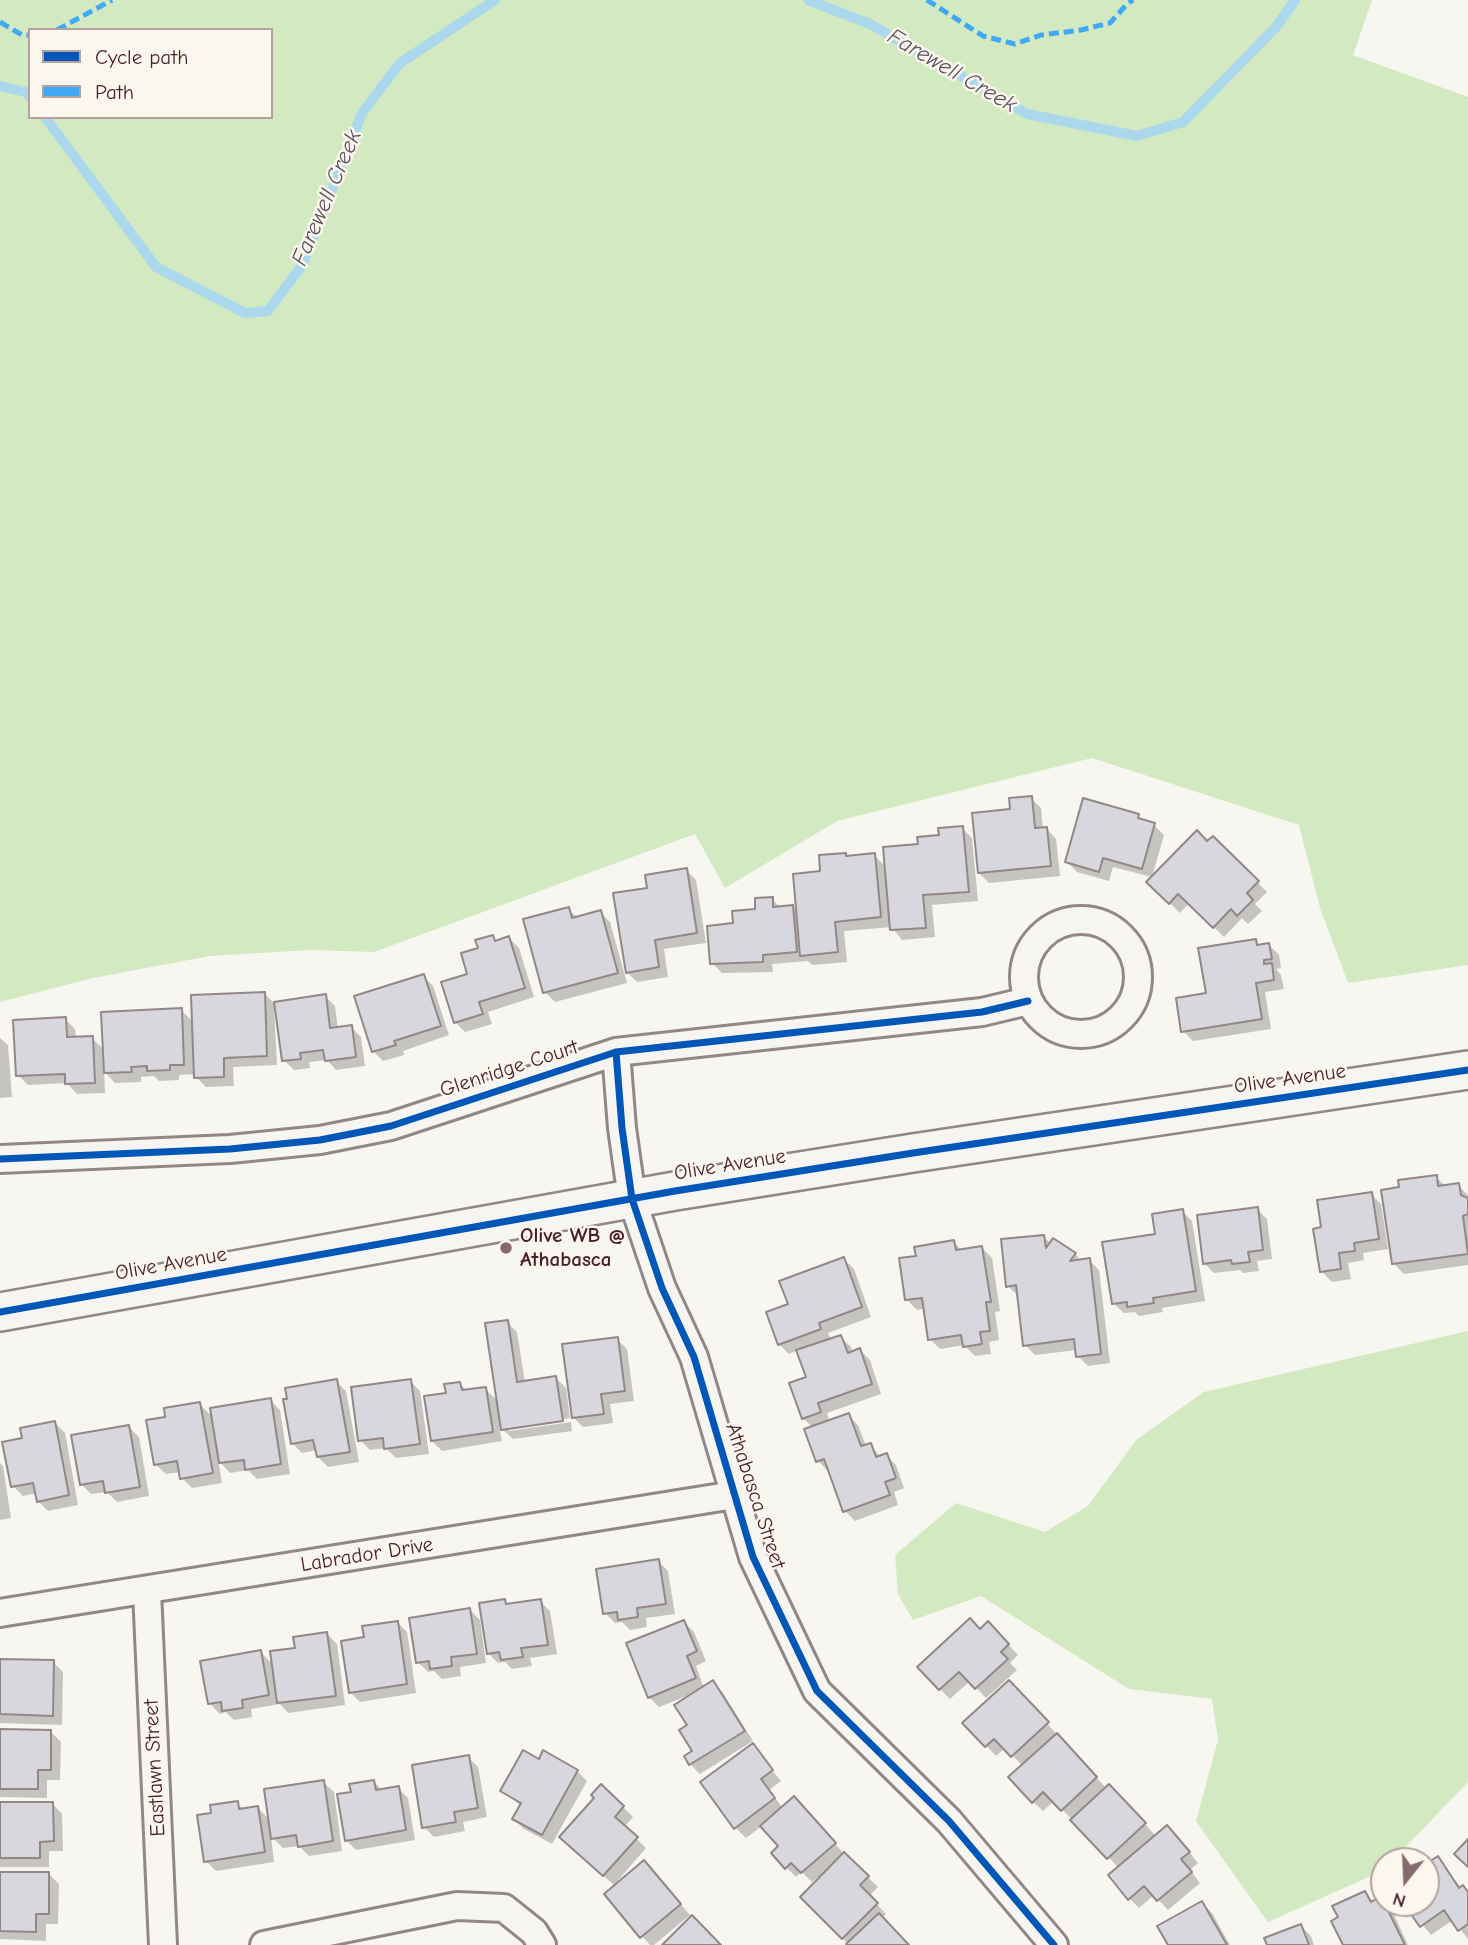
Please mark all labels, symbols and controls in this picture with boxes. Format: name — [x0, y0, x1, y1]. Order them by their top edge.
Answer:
water label: Farewell Creek — [882, 23, 1022, 119]
legend — [28, 28, 273, 119]
text: Cycle path — [95, 45, 188, 69]
text: Path — [95, 80, 134, 104]
water label: Farewell Creek — [286, 126, 368, 270]
street label: Glenridge Court — [437, 1035, 581, 1103]
street label: Olive Avenue — [1232, 1059, 1348, 1099]
street label: Olive Avenue — [672, 1144, 788, 1186]
place label: Olive WB @ Athabasca — [520, 1223, 626, 1273]
marker: Olive WB @ Athabasca — [498, 1240, 514, 1256]
street label: Olive Avenue — [113, 1242, 229, 1286]
street label: Athabasca Street — [720, 1420, 790, 1572]
street label: Labrador Drive — [299, 1532, 435, 1578]
street label: Eastlawn Street — [139, 1699, 171, 1837]
north arrow — [1370, 1847, 1440, 1917]
text: N — [1390, 1888, 1408, 1912]

